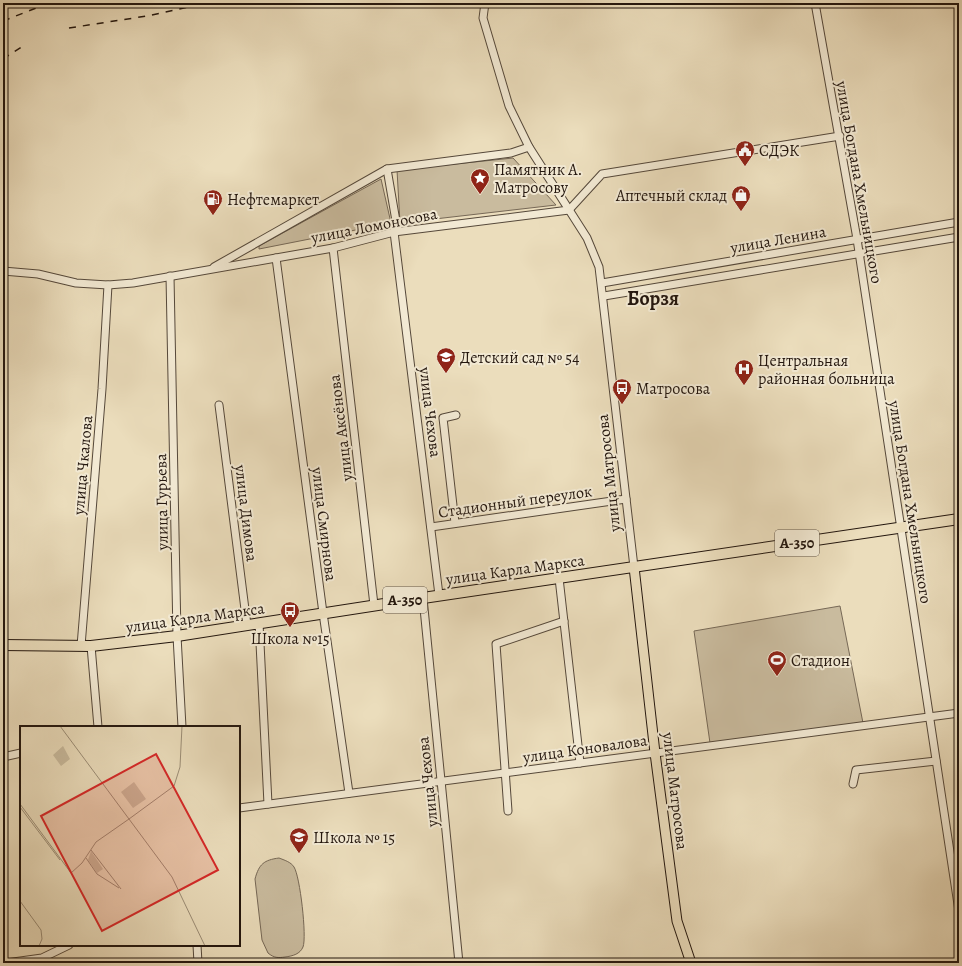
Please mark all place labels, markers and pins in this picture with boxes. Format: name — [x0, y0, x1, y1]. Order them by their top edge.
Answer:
public building icon: СДЭК — [734, 139, 756, 167]
place label: СДЭК — [759, 140, 800, 162]
place label: Памятник А. Матросову — [494, 159, 582, 199]
place icon: Памятник А. Матросову — [469, 167, 491, 195]
shop icon: Аптечный склад — [730, 184, 752, 212]
place label: Аптечный склад — [615, 185, 727, 207]
fuel station icon: Нефтемаркет — [202, 188, 224, 216]
place label: Нефтемаркет — [227, 189, 319, 211]
school or university icon: Детский сад № 54 — [435, 346, 457, 374]
place label: Детский сад № 54 — [460, 347, 579, 369]
place label: Центральная районная больница — [758, 350, 895, 390]
hospital icon: Центральная районная больница — [733, 358, 755, 386]
bus stop icon: Матросова — [611, 377, 633, 405]
place label: Матросова — [636, 378, 711, 400]
bus stop icon: Школа №15 — [279, 600, 301, 628]
place label: Школа №15 — [250, 628, 330, 650]
sports icon: Стадион — [766, 649, 788, 677]
place label: Стадион — [791, 650, 850, 672]
school or university icon: Школа № 15 — [288, 826, 310, 854]
place label: Школа № 15 — [313, 827, 395, 849]

